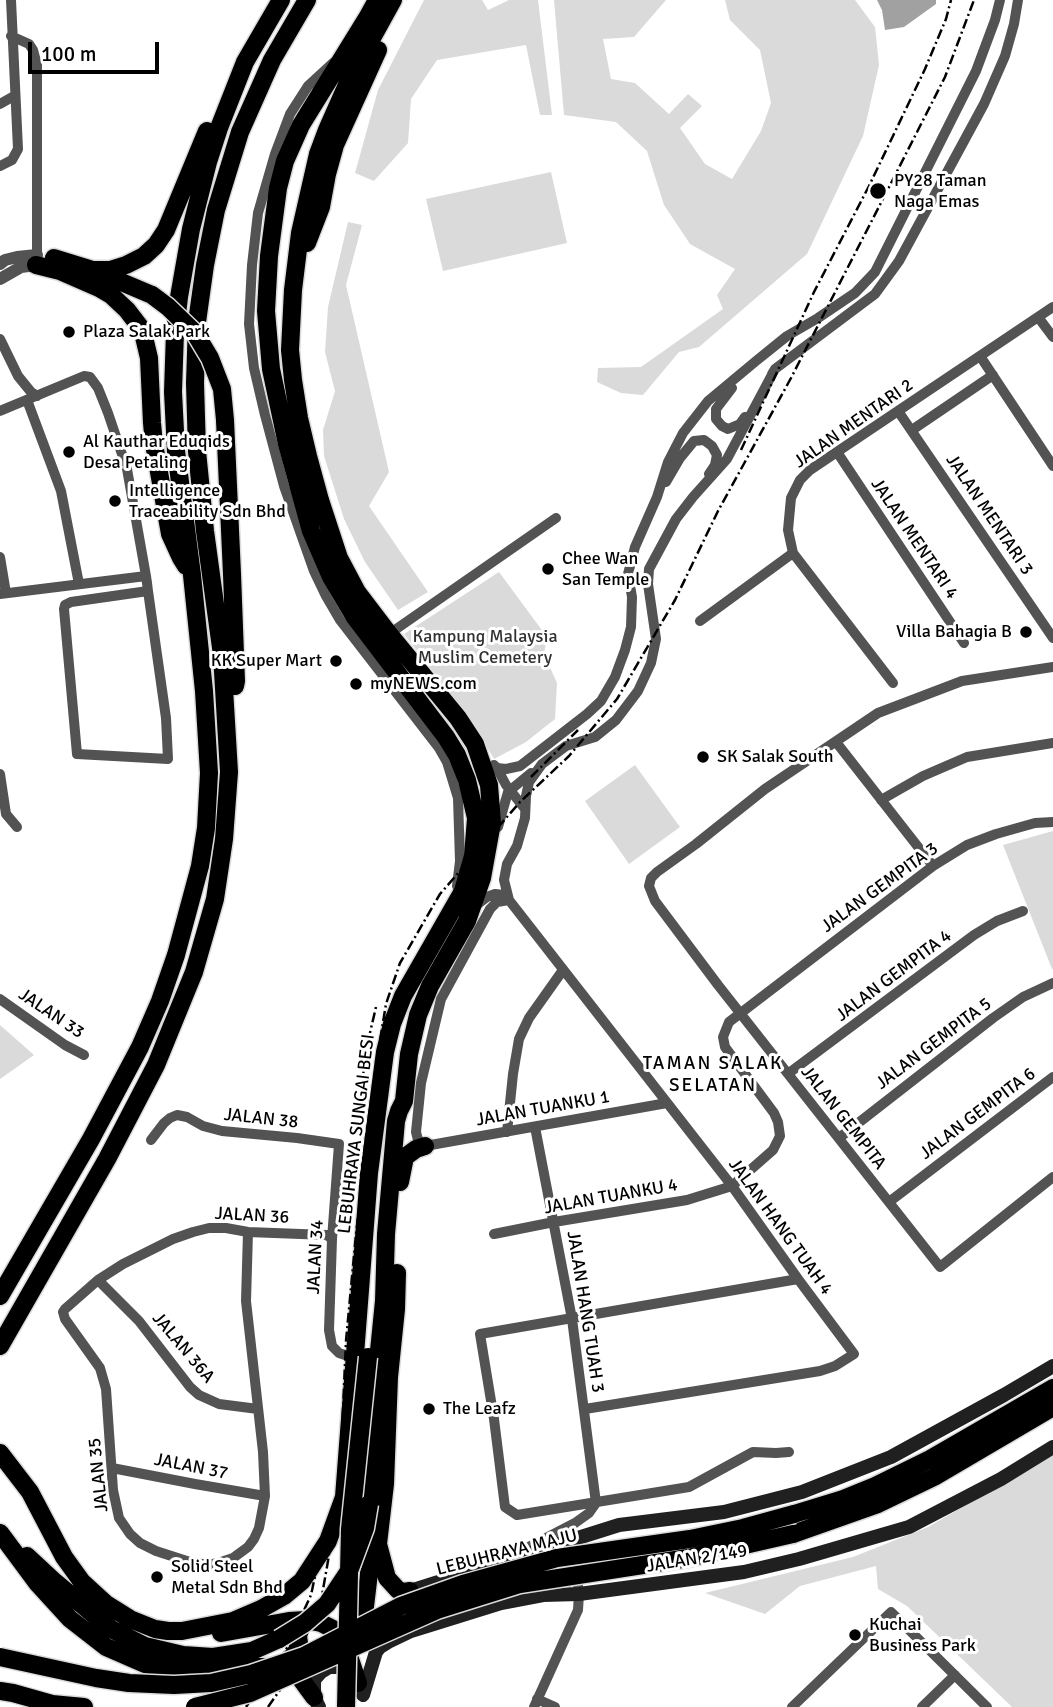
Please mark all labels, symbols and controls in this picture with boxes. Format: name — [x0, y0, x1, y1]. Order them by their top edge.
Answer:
scale bar — [32, 28, 163, 72]
text: 100 m — [41, 41, 96, 67]
place label: PY28 Taman Naga Emas — [894, 170, 987, 212]
marker: PY28 Taman Naga Emas — [868, 181, 888, 201]
place label: Plaza Salak Park — [83, 321, 210, 343]
marker: Plaza Salak Park — [61, 324, 77, 340]
street label: JALAN MENTARI 2 — [790, 375, 918, 473]
place label: Al Kauthar Eduqids Desa Petaling — [83, 431, 230, 474]
marker: Al Kauthar Eduqids Desa Petaling — [61, 444, 77, 460]
street label: JALAN MENTARI 3 — [941, 451, 1037, 579]
street label: JALAN MENTARI 4 — [866, 475, 962, 603]
place label: Intelligence Traceability Sdn Bhd — [129, 480, 286, 522]
marker: Intelligence Traceability Sdn Bhd — [107, 493, 123, 509]
place label: Chee Wan San Temple — [562, 548, 649, 590]
marker: Chee Wan San Temple — [540, 561, 556, 577]
place label: Villa Bahagia B — [896, 621, 1012, 643]
marker: Villa Bahagia B — [1018, 624, 1034, 640]
park label: Kampung Malaysia Muslim Cemetery — [412, 626, 558, 668]
place label: KK Super Mart — [211, 650, 322, 672]
marker: KK Super Mart — [328, 653, 344, 669]
place label: myNEWS.com — [370, 673, 477, 695]
marker: myNEWS.com — [348, 676, 364, 692]
place label: SK Salak South — [717, 746, 834, 768]
marker: SK Salak South — [695, 749, 711, 765]
street label: JALAN GEMPITA 3 — [817, 838, 943, 938]
street label: JALAN GEMPITA 4 — [832, 925, 956, 1027]
street label: JALAN 33 — [14, 984, 88, 1044]
street label: JALAN GEMPITA 5 — [872, 993, 996, 1095]
street label: LEBUHRAYA SUNGAI BESI — [334, 1033, 380, 1235]
district label: TAMAN SALAK SELATAN — [644, 1053, 782, 1097]
street label: JALAN GEMPITA — [796, 1062, 890, 1174]
street label: JALAN GEMPITA 6 — [916, 1063, 1040, 1165]
street label: JALAN TUANKU 1 — [475, 1087, 611, 1131]
street label: JALAN 38 — [223, 1104, 299, 1134]
street label: JALAN HANG TUAH 4 — [723, 1155, 837, 1299]
street label: JALAN TUANKU 4 — [543, 1175, 679, 1219]
street label: JALAN 36 — [214, 1203, 290, 1229]
street label: JALAN 34 — [303, 1219, 329, 1295]
street label: JALAN HANG TUAH 3 — [562, 1230, 608, 1394]
street label: JALAN 36A — [147, 1308, 219, 1388]
place label: The Leafz — [443, 1398, 516, 1420]
marker: The Leafz — [421, 1401, 437, 1417]
street label: JALAN 35 — [84, 1437, 114, 1513]
street label: JALAN 37 — [152, 1449, 230, 1485]
street label: LEBUHRAYA MAJU — [434, 1525, 580, 1581]
street label: JALAN 2/149 — [645, 1540, 749, 1578]
place label: Solid Steel Metal Sdn Bhd — [171, 1556, 283, 1598]
marker: Solid Steel Metal Sdn Bhd — [149, 1569, 165, 1585]
place label: Kuchai Business Park — [869, 1614, 976, 1656]
marker: Kuchai Business Park — [847, 1627, 863, 1643]

